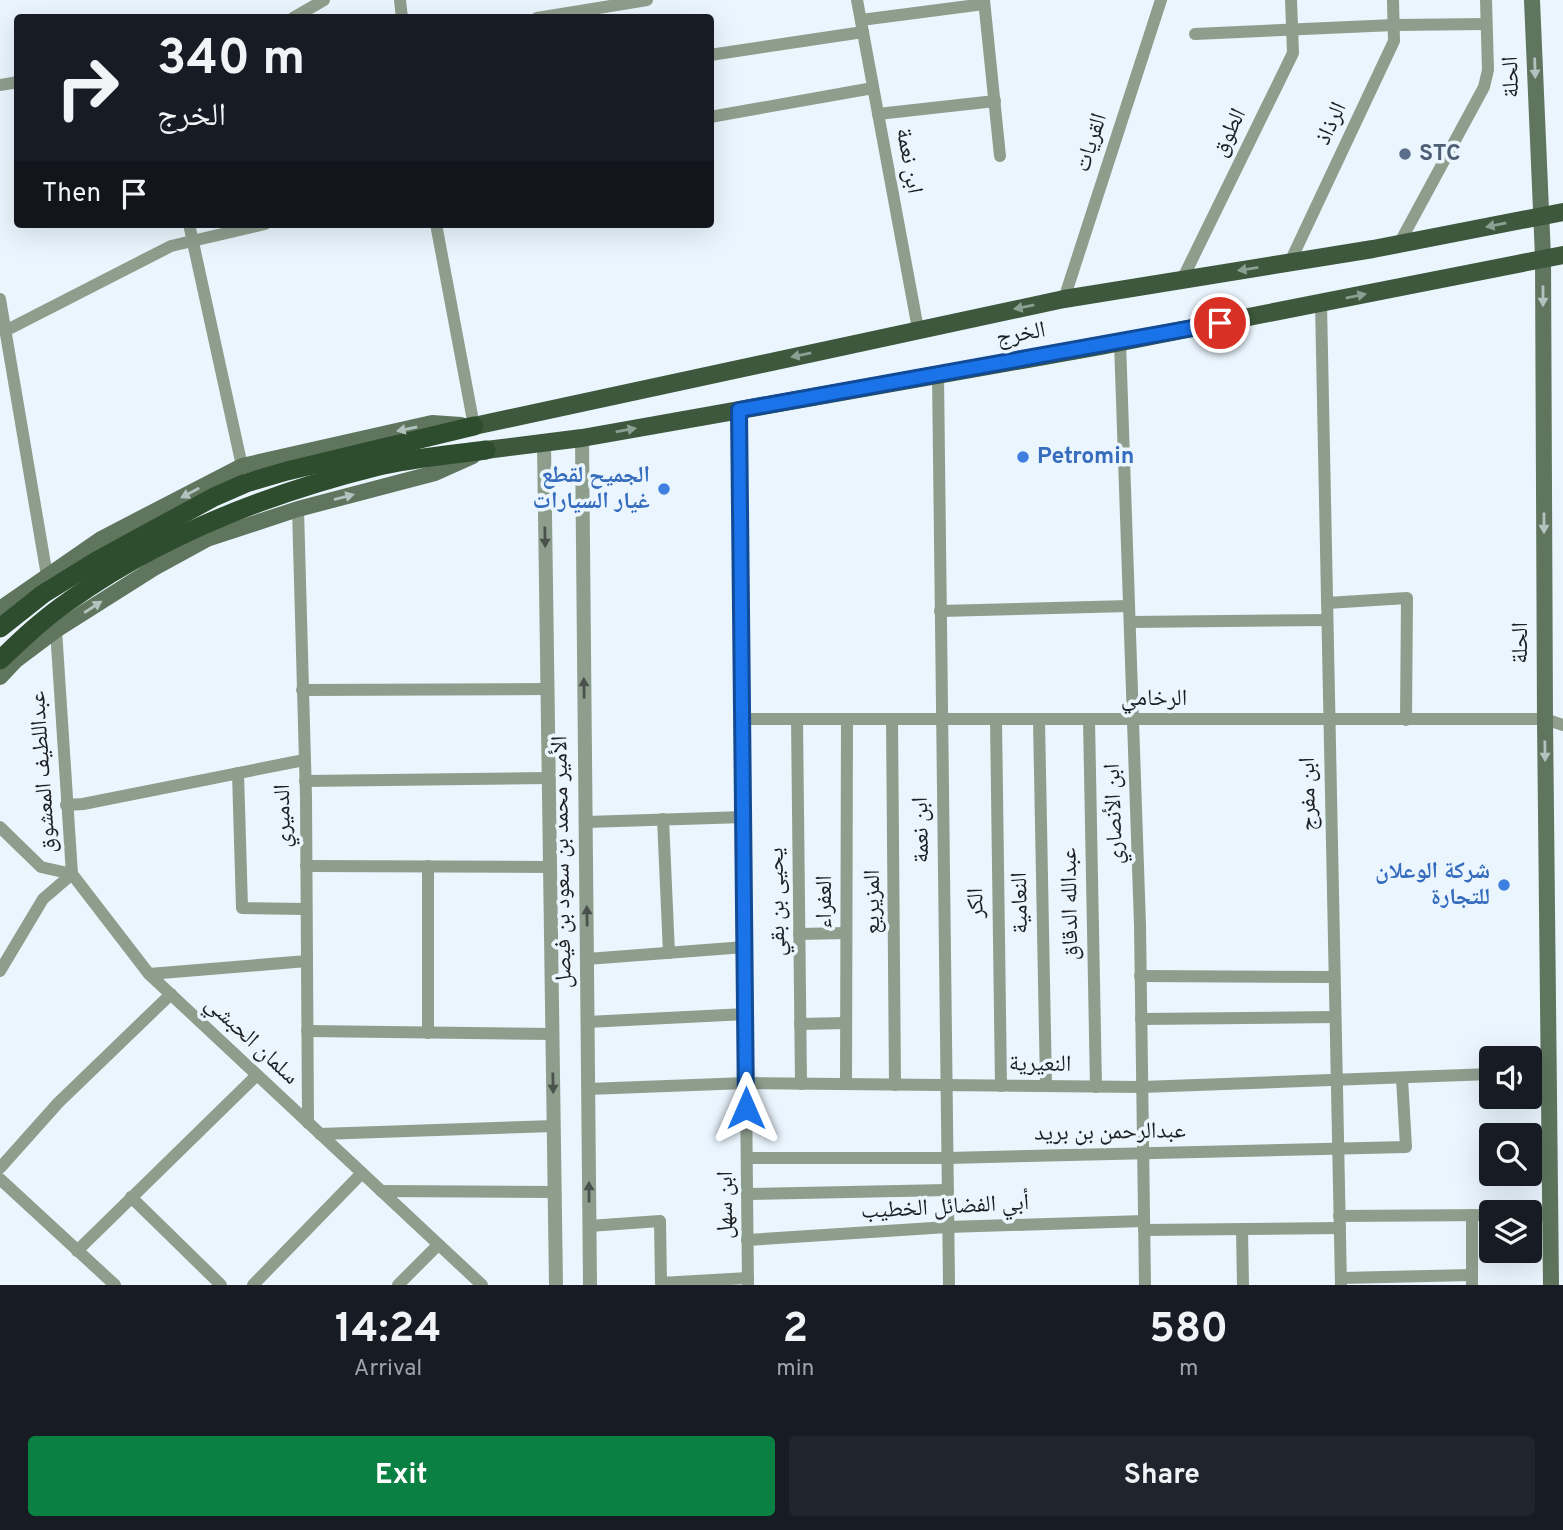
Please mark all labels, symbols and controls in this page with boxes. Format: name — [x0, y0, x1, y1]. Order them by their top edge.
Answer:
text: 340 m — [157, 30, 305, 92]
icon: right — [42, 42, 133, 133]
street label: الحلة — [1497, 56, 1527, 98]
one-way arrow — [1529, 57, 1540, 79]
text: الخرج — [157, 97, 226, 137]
street label: الرذاذ — [1310, 98, 1354, 150]
street label: الطوق — [1206, 104, 1254, 162]
street label: القريات — [1069, 110, 1115, 176]
street label: ابن نعمة — [888, 126, 928, 196]
place label: STC — [1419, 140, 1461, 169]
marker: STC — [1397, 146, 1413, 162]
icon: arrive — [115, 175, 153, 213]
text: Then — [42, 178, 101, 211]
one-way arrow — [1485, 220, 1507, 231]
one-way arrow — [1237, 264, 1259, 275]
one-way arrow — [1537, 285, 1549, 307]
one-way arrow — [1345, 290, 1367, 301]
pin — [1190, 293, 1250, 353]
one-way arrow — [1013, 302, 1035, 313]
icon: arrive — [1201, 304, 1239, 342]
street label: الخرج — [994, 316, 1048, 354]
one-way arrow — [790, 349, 812, 360]
one-way arrow — [396, 423, 418, 434]
one-way arrow — [615, 425, 637, 436]
place label: Petromin — [1037, 443, 1134, 472]
marker: Petromin — [1015, 449, 1031, 465]
place label: الجميح لقطع غيار السيارات — [533, 462, 650, 517]
marker: الجميح لقطع غيار السيارات — [656, 481, 672, 497]
one-way arrow — [180, 487, 200, 498]
one-way arrow — [333, 491, 355, 502]
one-way arrow — [1538, 512, 1550, 534]
one-way arrow — [540, 526, 551, 548]
one-way arrow — [83, 600, 102, 613]
street label: الحلة — [1507, 622, 1536, 664]
one-way arrow — [579, 677, 590, 699]
street label: الرخامي — [1121, 685, 1187, 715]
street label: عبداللطيف المعشوق — [24, 690, 64, 854]
street label: الأمير محمد بن سعود بن فيصل — [546, 735, 580, 989]
one-way arrow — [1539, 740, 1551, 762]
street label: ابن مفرج — [1294, 757, 1324, 831]
street label: ابن الأنصاري — [1099, 763, 1133, 865]
street label: الدميري — [269, 784, 301, 848]
street label: ابن نعمة — [907, 797, 937, 863]
street label: يحيى بن بقي — [763, 847, 795, 957]
street label: عبدالله الدقاق — [1056, 847, 1086, 961]
place label: شركة الوعلان للتجارة — [1375, 858, 1490, 913]
street label: المزيريع — [859, 869, 888, 935]
street label: النعامية — [1006, 872, 1036, 934]
street label: العفراء — [811, 875, 840, 929]
marker: شركة الوعلان للتجارة — [1496, 877, 1512, 893]
street label: الكر — [962, 888, 992, 919]
one-way arrow — [581, 905, 592, 927]
street label: سلمان الحبشي — [197, 990, 304, 1093]
map controls — [1479, 1046, 1542, 1263]
button: sound — [1479, 1046, 1542, 1109]
street label: النعيرية — [1009, 1050, 1071, 1080]
position arrow — [709, 1071, 783, 1145]
one-way arrow — [548, 1072, 559, 1094]
street label: عبدالرحمن بن بريد — [1034, 1117, 1186, 1149]
button: search — [1479, 1123, 1542, 1186]
street label: ابن سهل — [712, 1171, 741, 1239]
one-way arrow — [583, 1181, 595, 1203]
street label: أبي الفضائل الخطيب — [860, 1187, 1030, 1229]
button: layers — [1479, 1200, 1542, 1263]
text: 14:24 — [335, 1304, 441, 1357]
text: 2 — [782, 1304, 808, 1357]
text: 580 — [1149, 1304, 1228, 1357]
text: Arrival — [354, 1355, 422, 1384]
text: min — [776, 1355, 814, 1384]
text: m — [1179, 1355, 1198, 1384]
button: Exit — [28, 1436, 775, 1516]
button: Share — [789, 1436, 1535, 1516]

